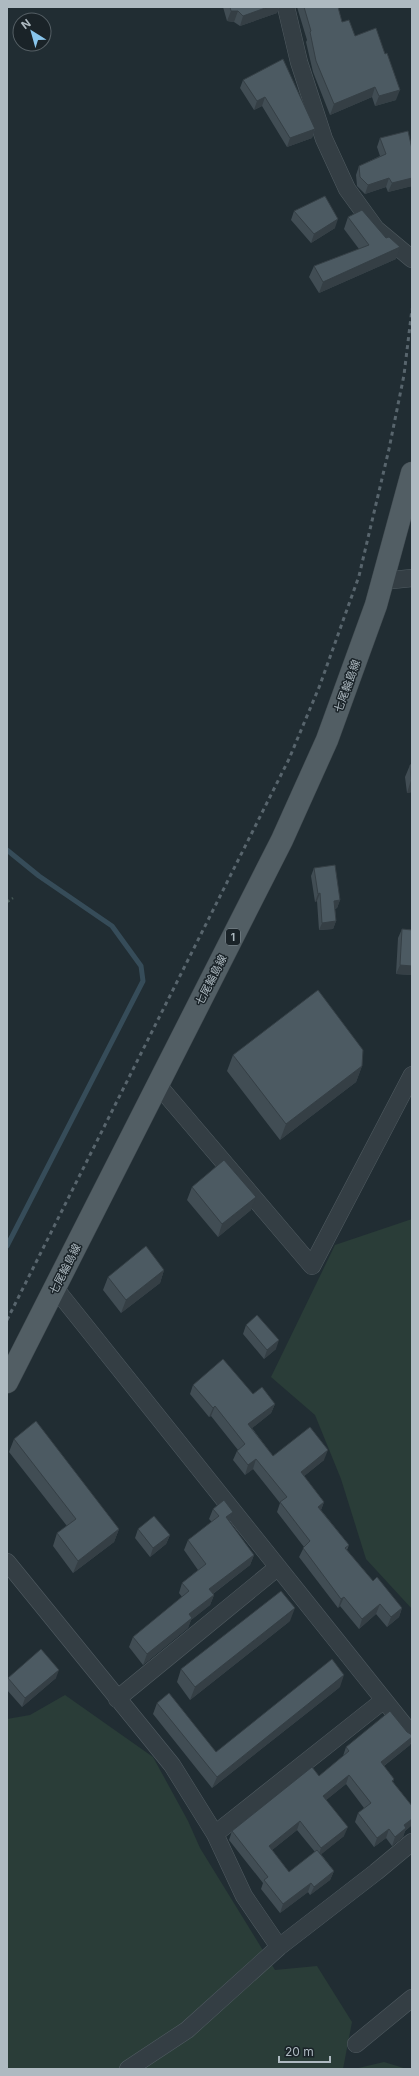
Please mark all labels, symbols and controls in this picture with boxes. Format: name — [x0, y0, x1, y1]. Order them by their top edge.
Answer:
north arrow — [12, 12, 52, 52]
text: N — [18, 16, 34, 32]
street label: 七尾輪島線 — [331, 658, 363, 714]
road number: 1 — [226, 929, 240, 945]
street label: 七尾輪島線 — [192, 952, 230, 1008]
street label: 七尾輪島線 — [46, 1241, 84, 1297]
scale bar — [279, 2038, 330, 2064]
text: 20 m — [285, 2044, 314, 2059]

